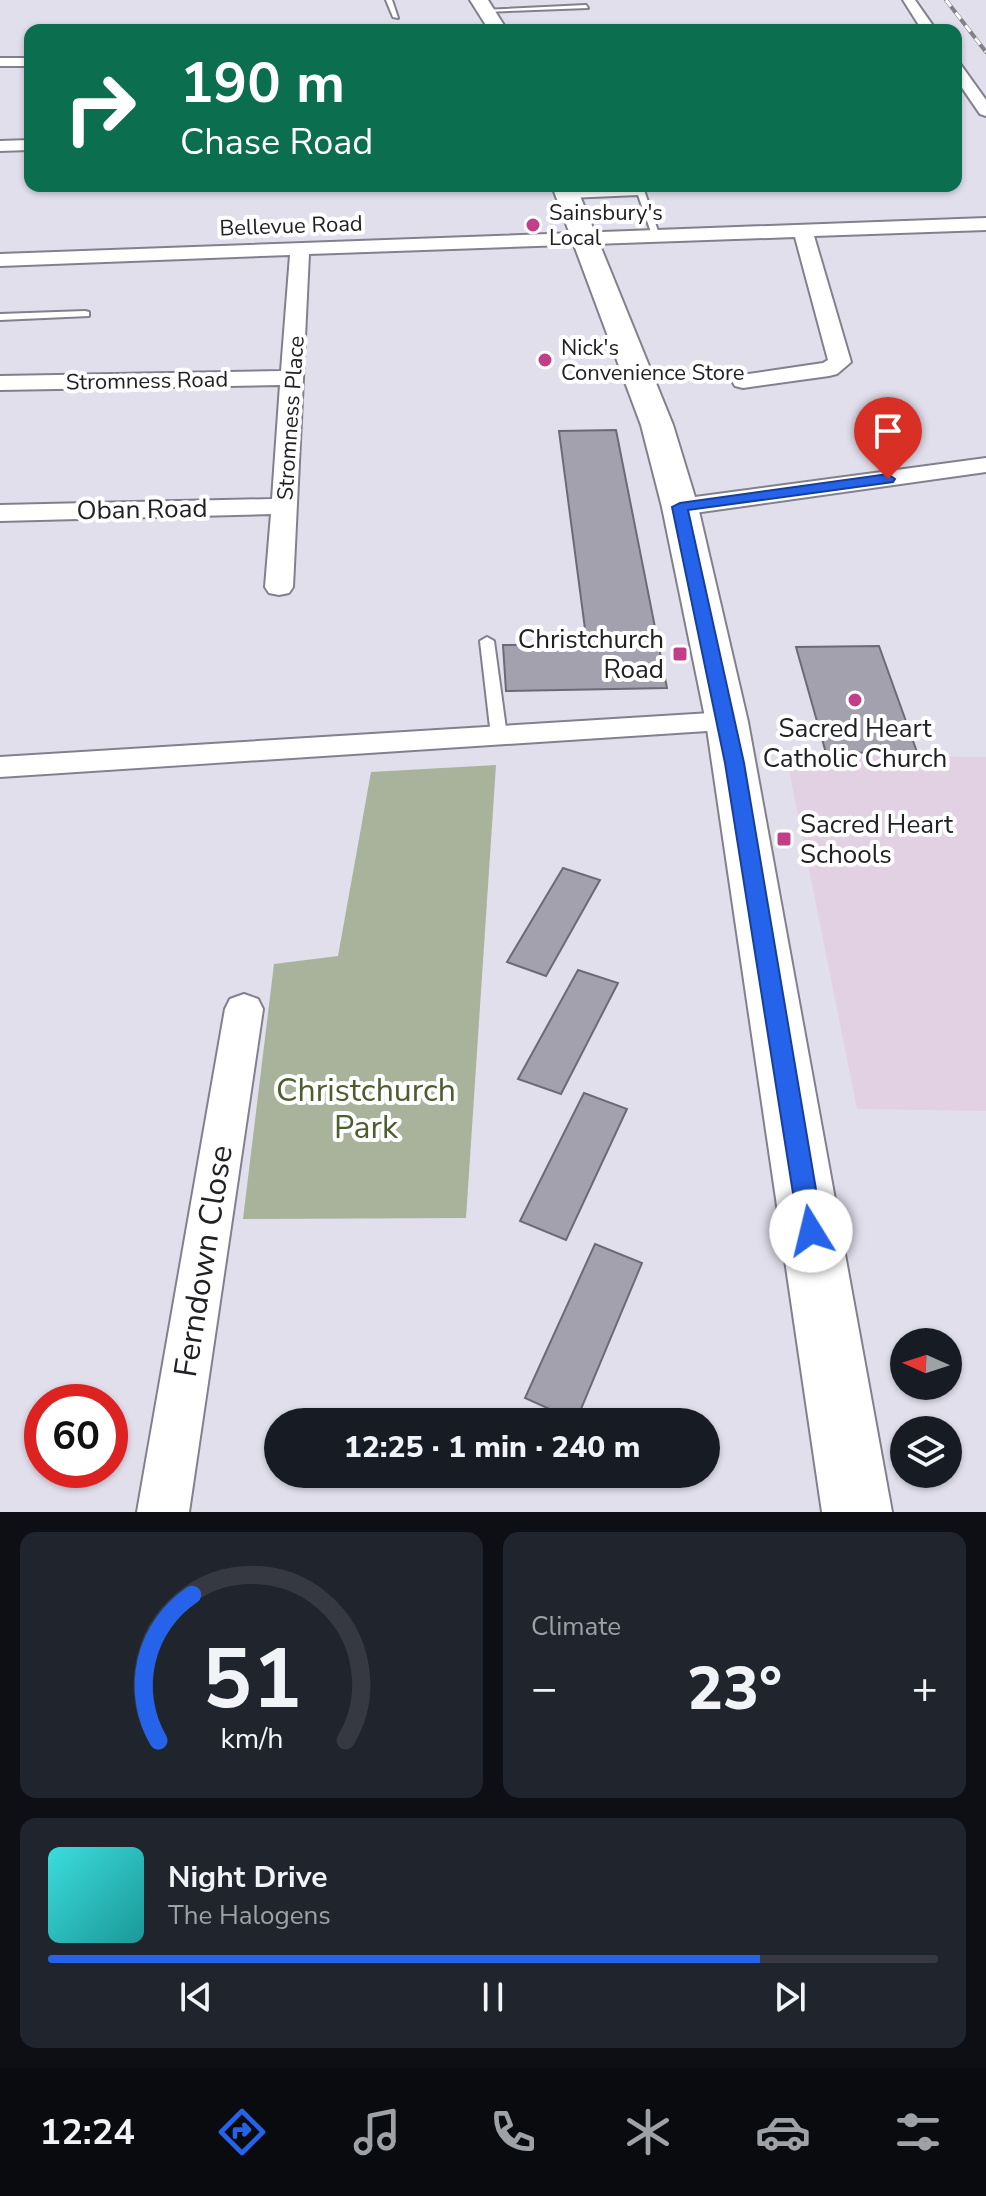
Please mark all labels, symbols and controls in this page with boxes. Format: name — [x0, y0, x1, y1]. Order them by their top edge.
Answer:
text: 190 m — [180, 45, 345, 122]
icon: right — [48, 56, 152, 160]
text: Chase Road — [180, 118, 373, 167]
place label: Sainsbury's Local — [549, 198, 663, 253]
street label: Bellevue Road — [219, 209, 363, 243]
marker: Sainsbury's Local — [524, 216, 542, 234]
place label: Nick's Convenience Store — [561, 333, 744, 388]
street label: Stromness Place — [270, 335, 312, 501]
marker: Nick's Convenience Store — [536, 351, 554, 369]
street label: Stromness Road — [66, 365, 228, 397]
pin — [854, 397, 922, 479]
icon: arrive — [866, 409, 910, 453]
street label: Oban Road — [76, 491, 208, 528]
place label: Christchurch Road — [518, 622, 664, 687]
marker: Christchurch Road — [671, 645, 689, 663]
marker: Sacred Heart Catholic Church — [846, 691, 864, 709]
place label: Sacred Heart Catholic Church — [763, 711, 947, 776]
place label: Sacred Heart Schools — [800, 807, 954, 872]
marker: Sacred Heart Schools — [775, 830, 793, 848]
park label: Christchurch Park — [276, 1069, 456, 1149]
street label: Ferndown Close — [164, 1142, 243, 1380]
position arrow — [769, 1189, 853, 1273]
north arrow — [890, 1328, 962, 1400]
map controls — [890, 1328, 962, 1488]
speed limit sign: 60 — [24, 1384, 128, 1488]
button: layers — [890, 1416, 962, 1488]
text: 12:25 · 1 min · 240 m — [344, 1427, 640, 1468]
text: Climate — [531, 1609, 621, 1644]
text: 51 — [202, 1623, 301, 1736]
text: 23° — [687, 1648, 782, 1730]
text: − — [531, 1659, 557, 1719]
text: + — [912, 1659, 938, 1719]
text: km/h — [220, 1719, 283, 1758]
text: Night Drive — [168, 1857, 327, 1898]
text: The Halogens — [168, 1898, 331, 1933]
icon: previous — [174, 1975, 218, 2019]
icon: pause — [471, 1975, 515, 2019]
icon: next — [768, 1975, 812, 2019]
icon: directions — [214, 2104, 270, 2160]
icon: music — [349, 2104, 405, 2160]
icon: phone — [485, 2104, 541, 2160]
icon: climate — [620, 2104, 676, 2160]
icon: car — [755, 2104, 811, 2160]
icon: filters — [890, 2104, 946, 2160]
text: 12:24 — [40, 2108, 135, 2157]

